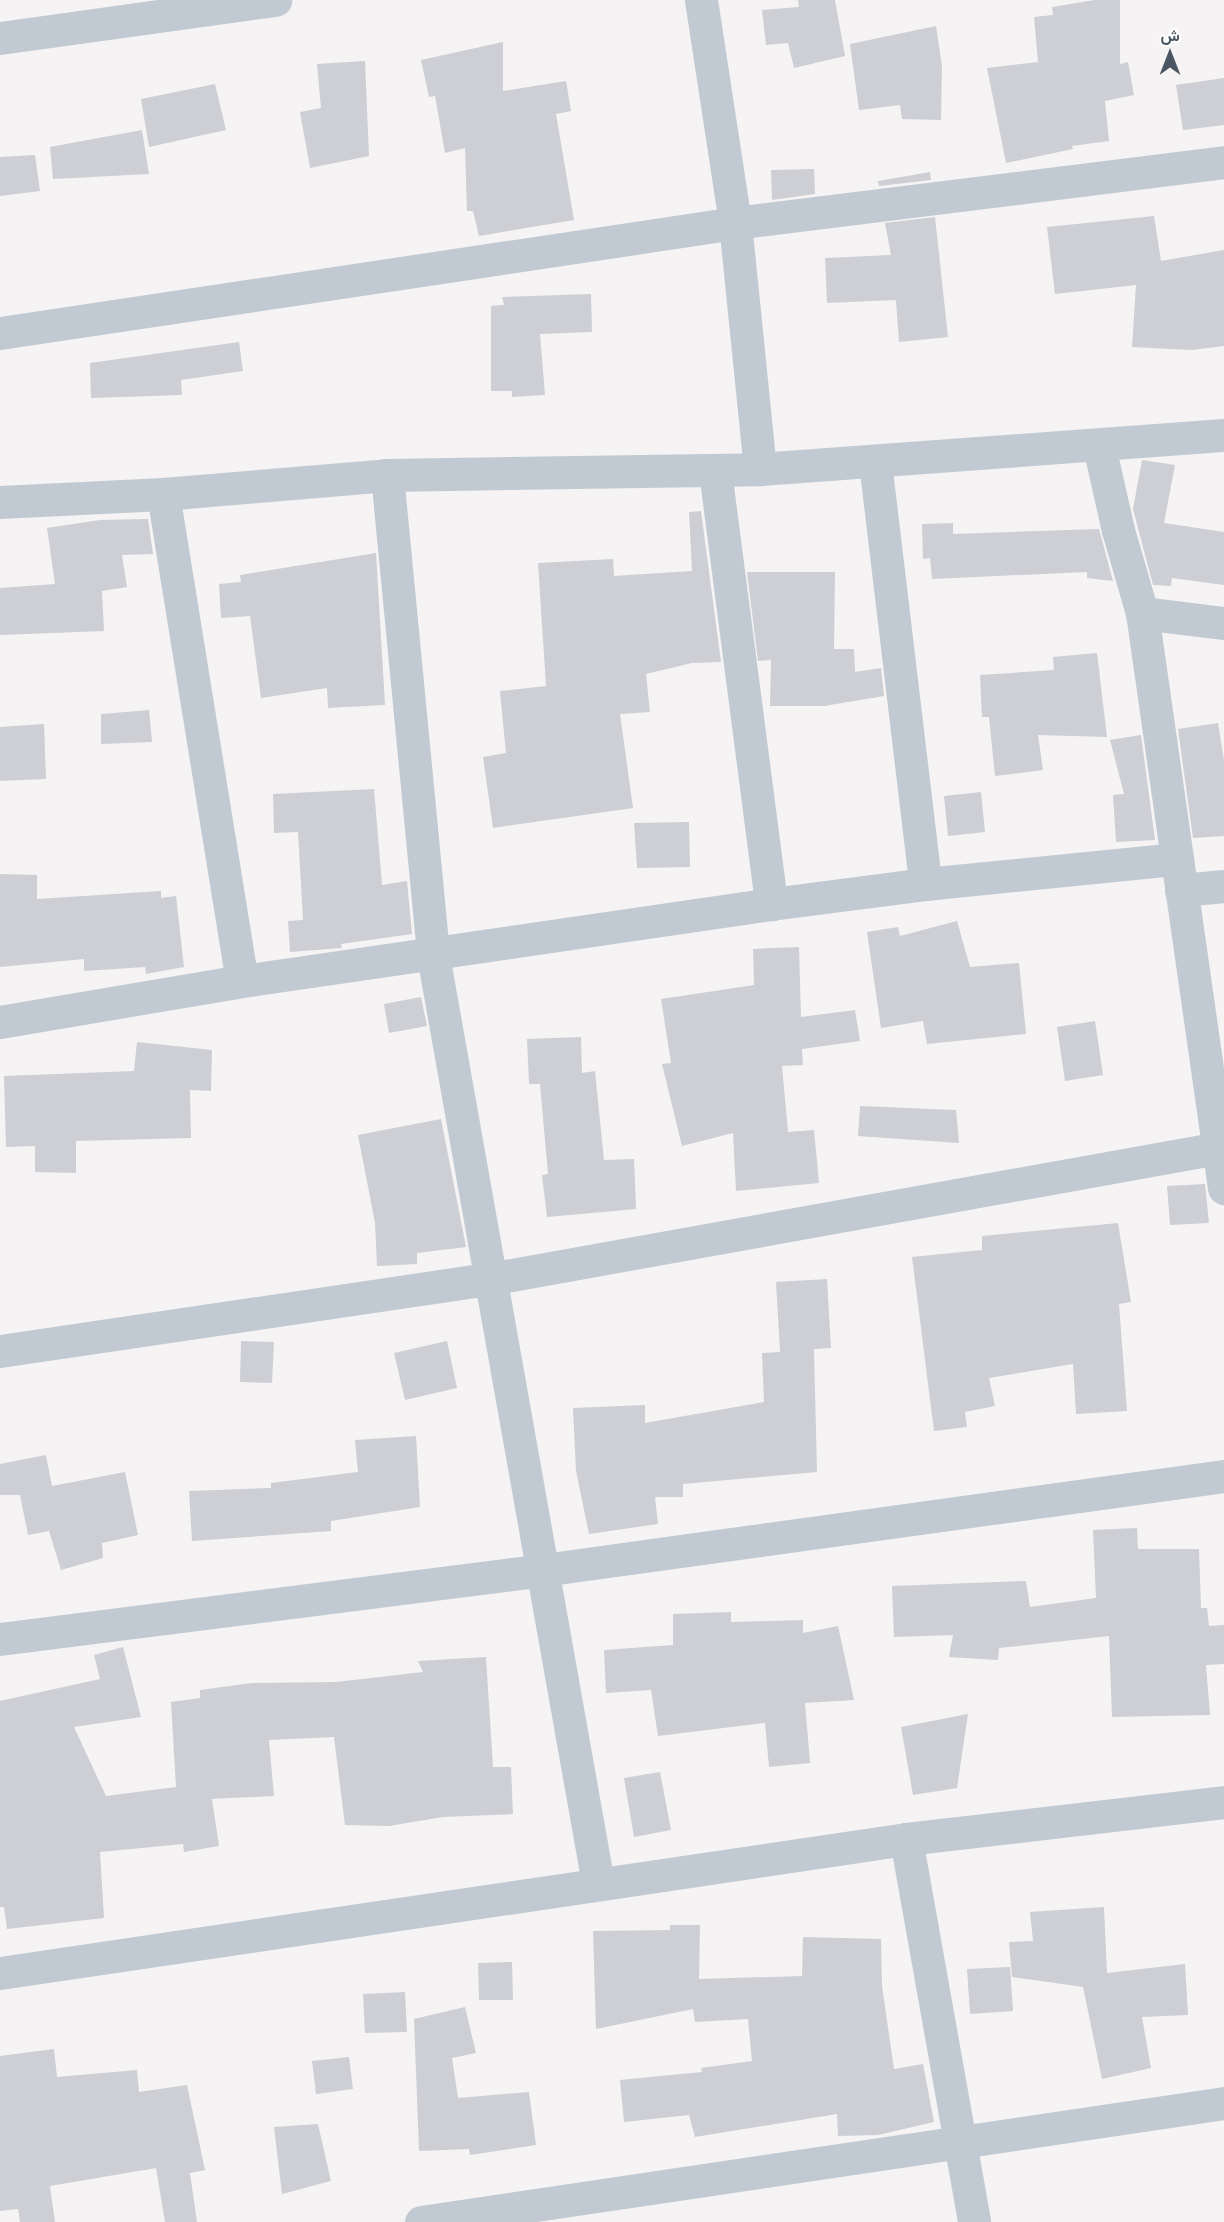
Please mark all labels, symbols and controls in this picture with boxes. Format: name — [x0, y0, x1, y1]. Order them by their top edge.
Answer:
north arrow — [1140, 24, 1200, 84]
text: ش — [1160, 27, 1180, 44]

